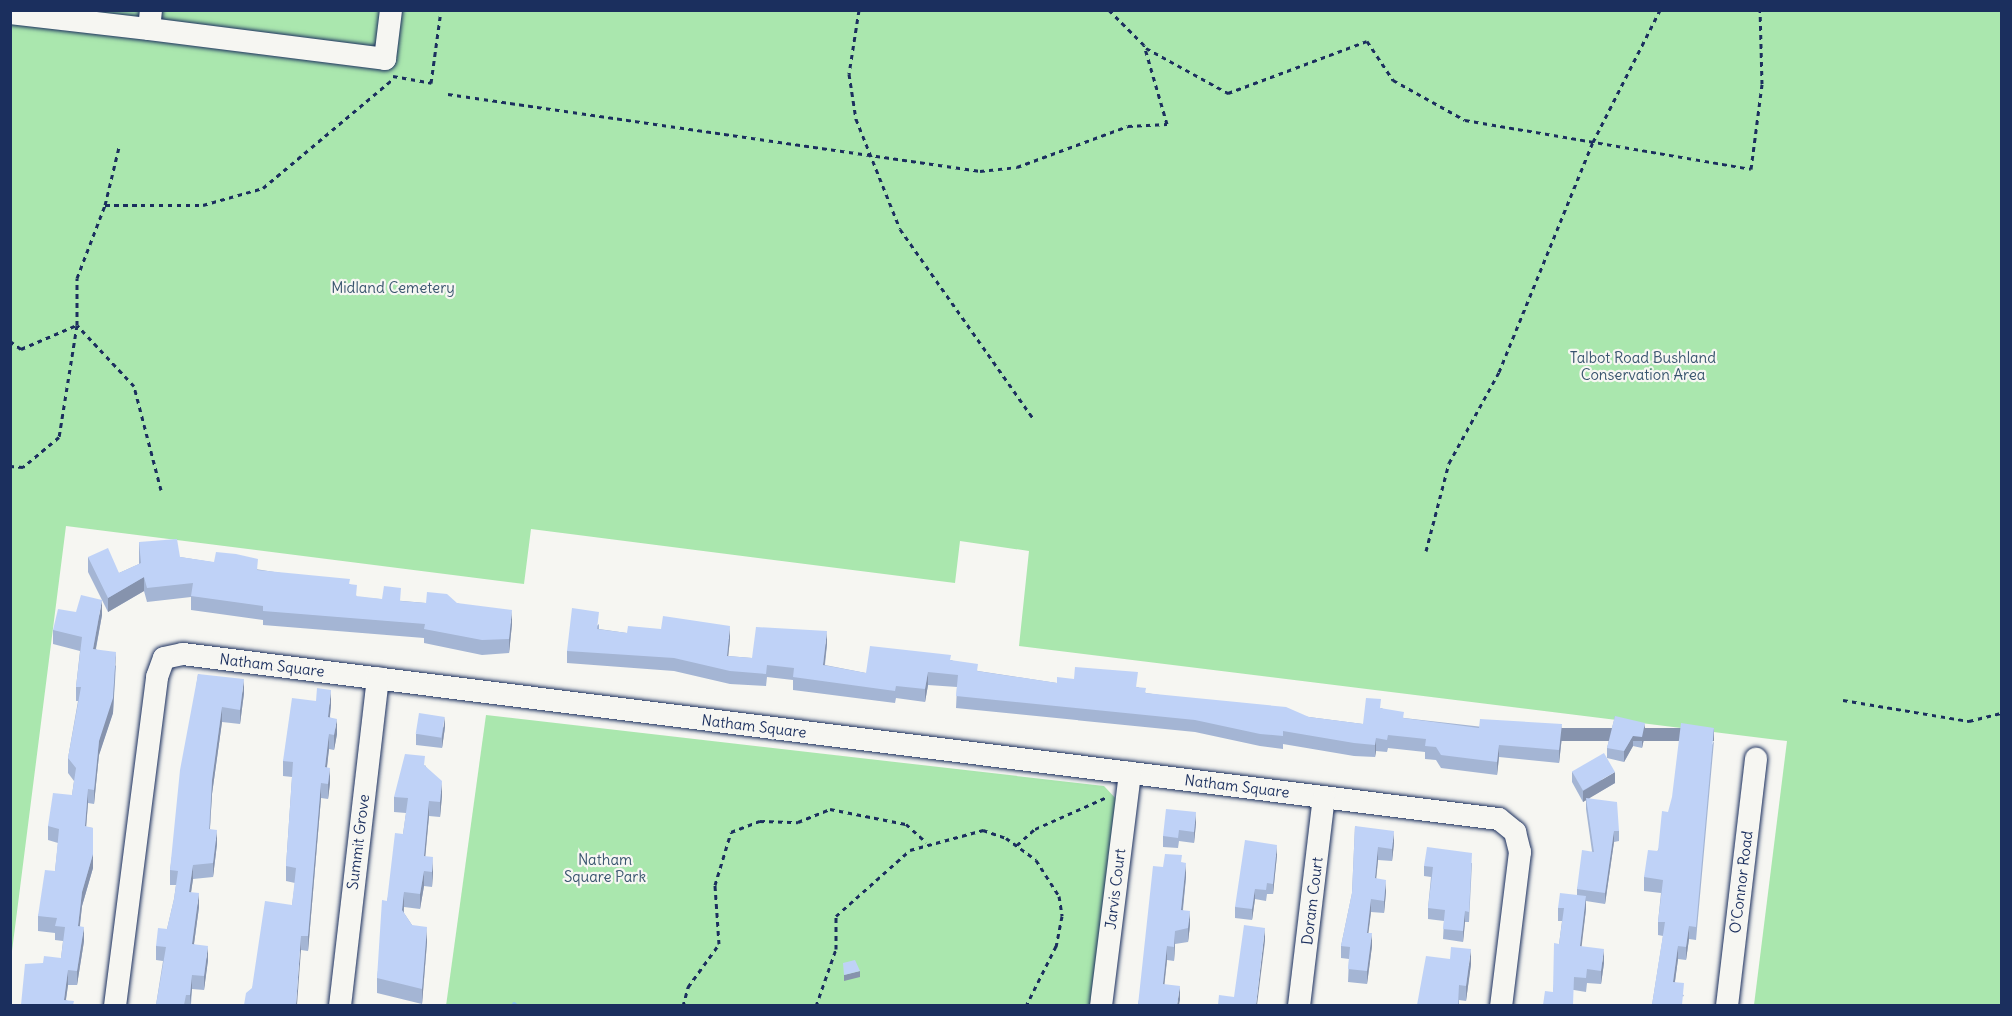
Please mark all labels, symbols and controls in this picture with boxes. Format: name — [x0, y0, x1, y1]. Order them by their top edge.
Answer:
park label: Midland Cemetery — [331, 279, 455, 297]
park label: Talbot Road Bushland Conservation Area — [1570, 348, 1716, 383]
street label: Natham Square — [219, 650, 325, 680]
street label: Natham Square — [701, 711, 807, 741]
street label: Natham Square — [1184, 771, 1290, 801]
street label: Summit Grove — [343, 793, 373, 891]
street label: O'Connor Road — [1726, 830, 1756, 934]
street label: Jarvis Court — [1101, 848, 1129, 930]
park label: Natham Square Park — [564, 850, 646, 885]
street label: Doram Court — [1298, 856, 1326, 946]

